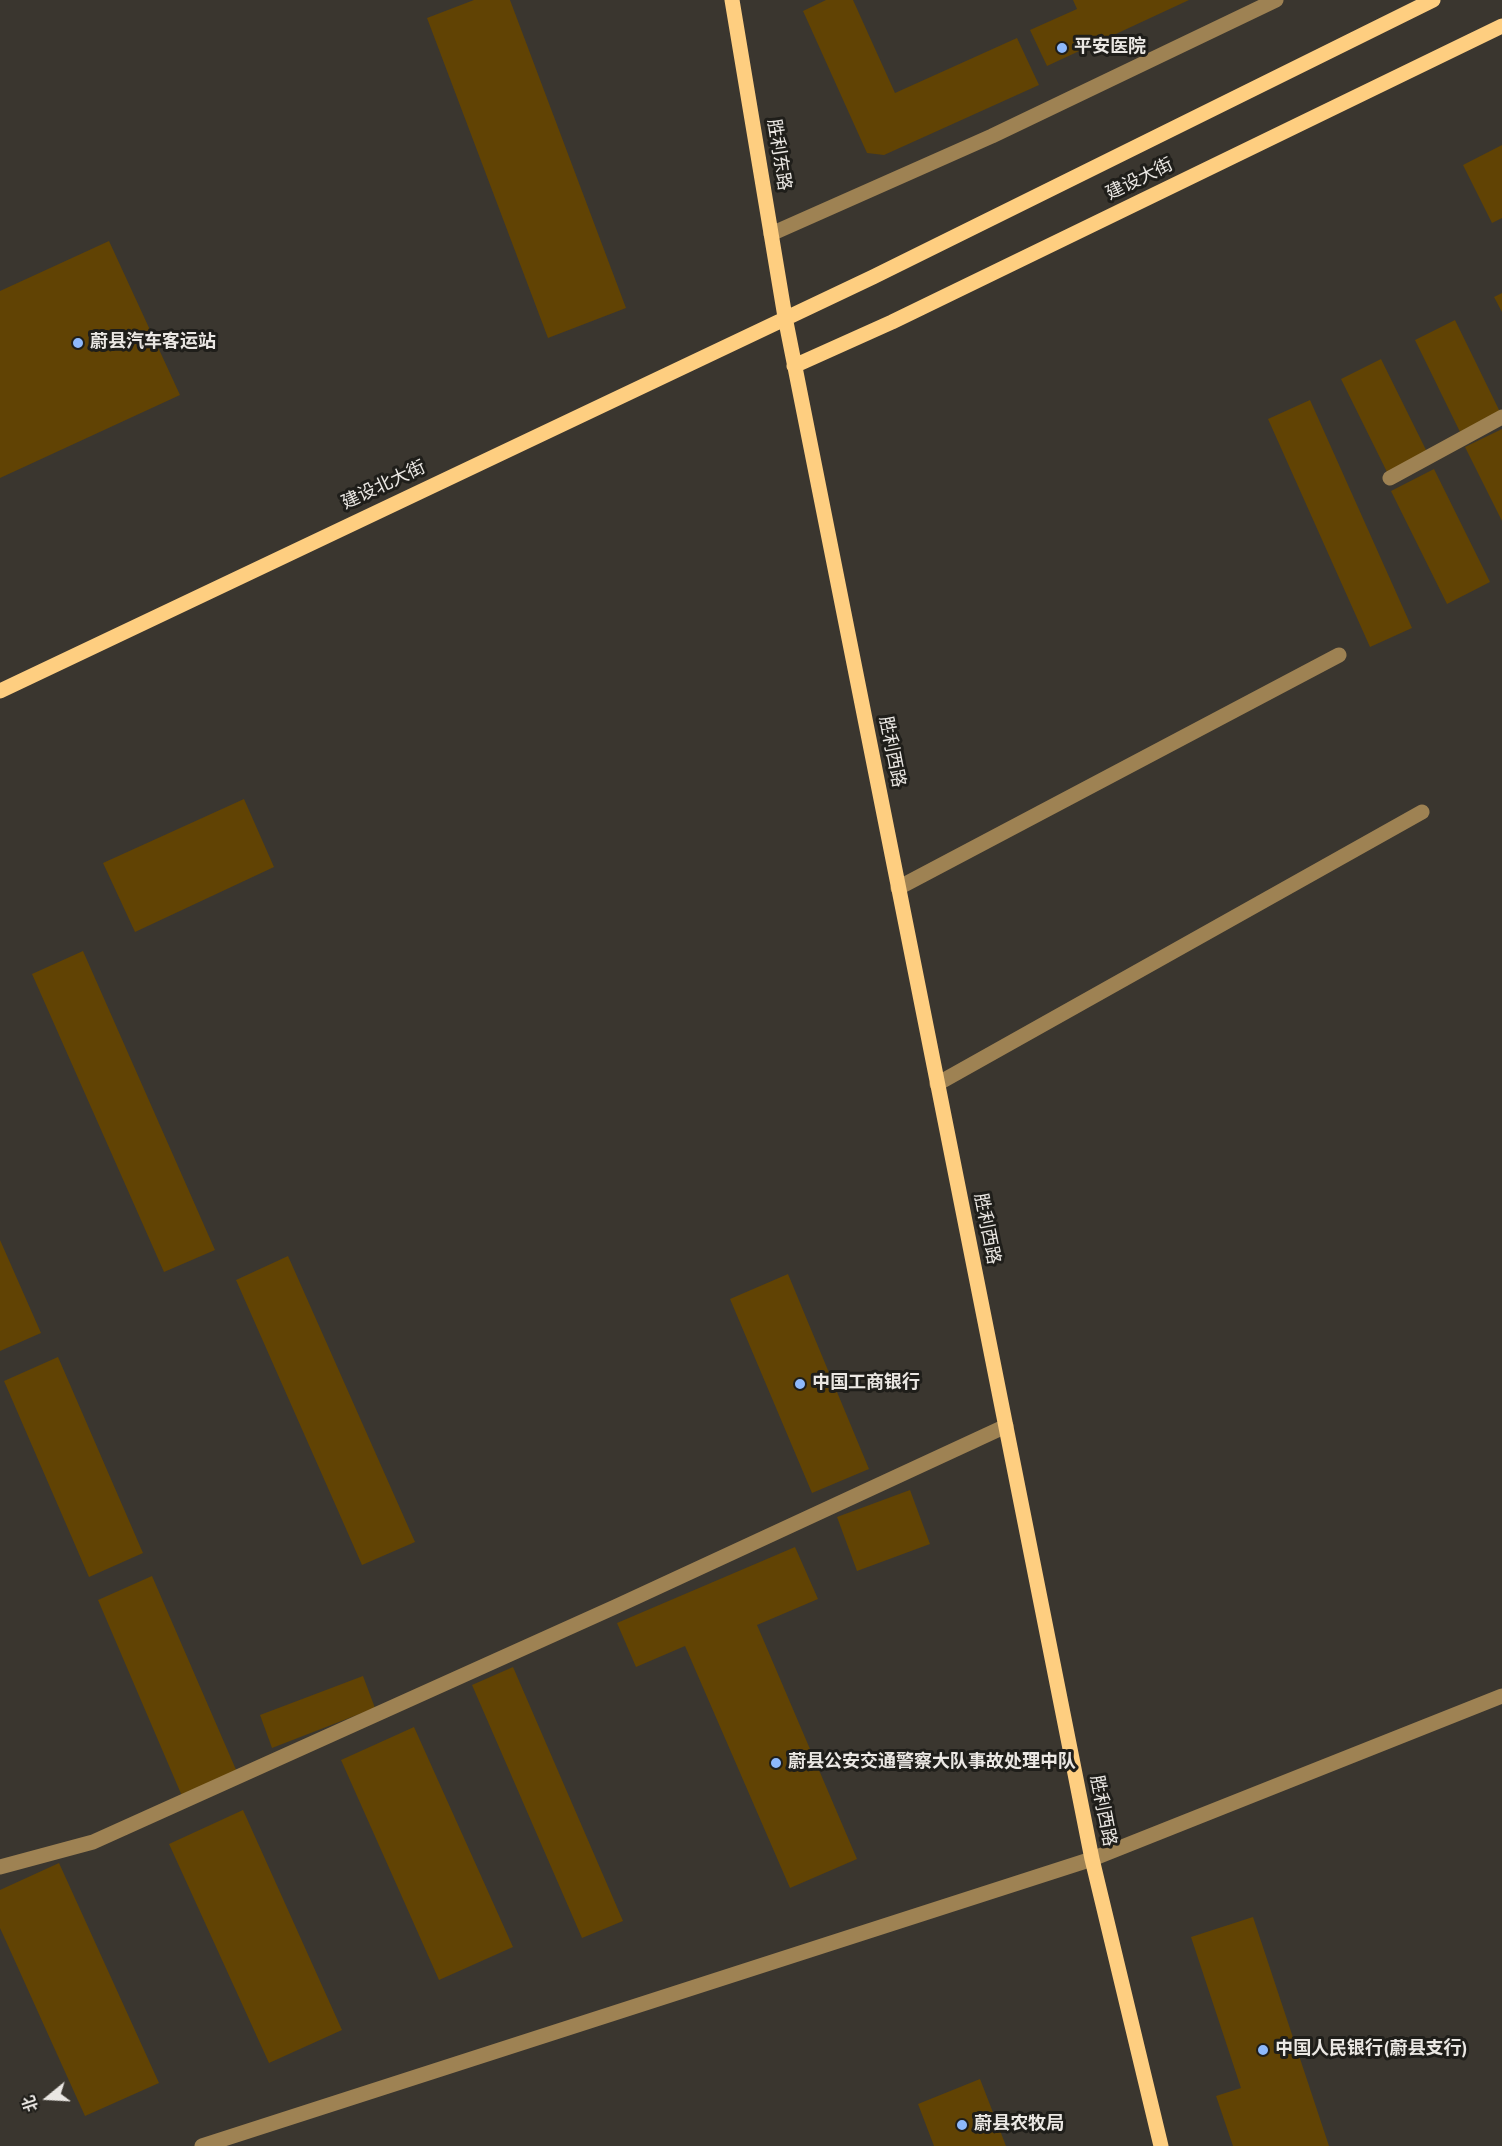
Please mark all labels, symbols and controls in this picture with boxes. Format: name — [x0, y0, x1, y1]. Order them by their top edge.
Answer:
place label: 平安医院 — [1074, 37, 1146, 59]
marker: 平安医院 — [1055, 41, 1069, 55]
street label: 胜利东路 — [762, 118, 794, 192]
street label: 建设大街 — [1103, 155, 1177, 205]
place label: 蔚县汽车客运站 — [90, 332, 216, 354]
marker: 蔚县汽车客运站 — [71, 336, 85, 350]
street label: 建设北大街 — [339, 457, 429, 515]
street label: 胜利西路 — [874, 715, 908, 789]
street label: 胜利西路 — [969, 1192, 1003, 1266]
place label: 中国工商银行 — [812, 1373, 920, 1395]
marker: 中国工商银行 — [793, 1377, 807, 1391]
place label: 蔚县公安交通警察大队事故处理中队 — [788, 1752, 1076, 1774]
marker: 蔚县公安交通警察大队事故处理中队 — [769, 1756, 783, 1770]
street label: 胜利西路 — [1085, 1774, 1119, 1848]
place label: 中国人民银行(蔚县支行) — [1275, 2039, 1468, 2061]
marker: 中国人民银行(蔚县支行) — [1256, 2043, 1270, 2057]
north arrow — [18, 2068, 78, 2128]
text: 北 — [18, 2093, 44, 2115]
place label: 蔚县农牧局 — [974, 2114, 1064, 2136]
marker: 蔚县农牧局 — [955, 2118, 969, 2132]

